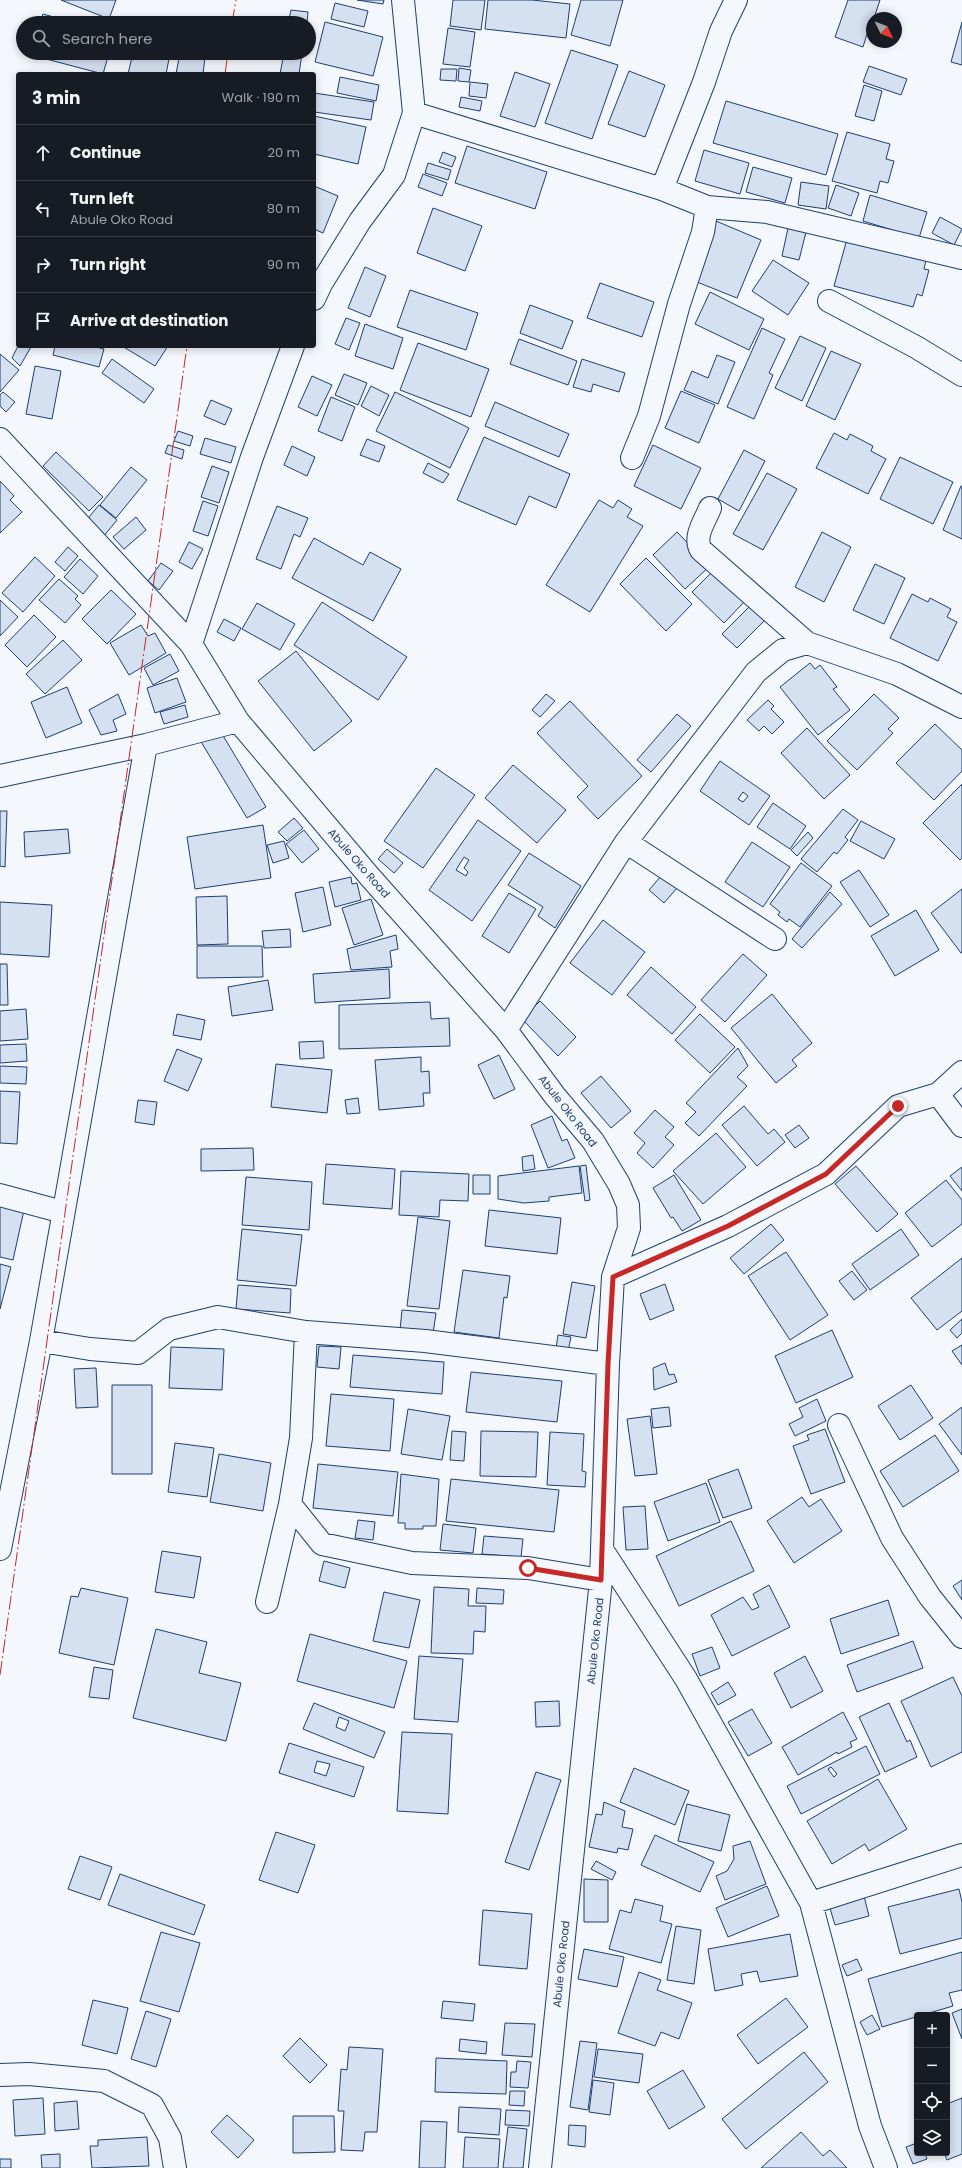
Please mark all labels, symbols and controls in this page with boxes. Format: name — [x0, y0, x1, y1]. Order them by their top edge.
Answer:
north arrow — [866, 12, 902, 48]
search box — [16, 16, 316, 60]
icon: search — [30, 27, 52, 49]
text: Search here — [62, 28, 152, 49]
text: 3 min — [32, 86, 80, 110]
text: Walk · 190 m — [222, 88, 300, 107]
icon: ahead — [32, 142, 54, 164]
text: Continue — [70, 142, 141, 163]
text: 20 m — [267, 143, 300, 162]
text: Turn left — [70, 188, 134, 209]
icon: left — [32, 198, 54, 220]
text: 80 m — [267, 199, 300, 218]
text: Abule Oko Road — [70, 210, 173, 229]
icon: right — [32, 254, 54, 276]
text: Turn right — [70, 254, 146, 275]
text: 90 m — [267, 255, 300, 274]
icon: arrive — [32, 310, 54, 332]
text: Arrive at destination — [70, 310, 228, 331]
street label: Abule Oko Road — [324, 825, 394, 901]
street label: Abule Oko Road — [535, 1072, 601, 1150]
route end — [889, 1097, 907, 1115]
route start — [519, 1559, 537, 1577]
street label: Abule Oko Road — [582, 1597, 608, 1685]
street label: Abule Oko Road — [548, 1920, 574, 2008]
map controls — [914, 2012, 950, 2156]
button: + — [914, 2012, 950, 2048]
button: − — [914, 2048, 950, 2084]
button: locate — [914, 2084, 950, 2120]
button: layers — [914, 2120, 950, 2156]

